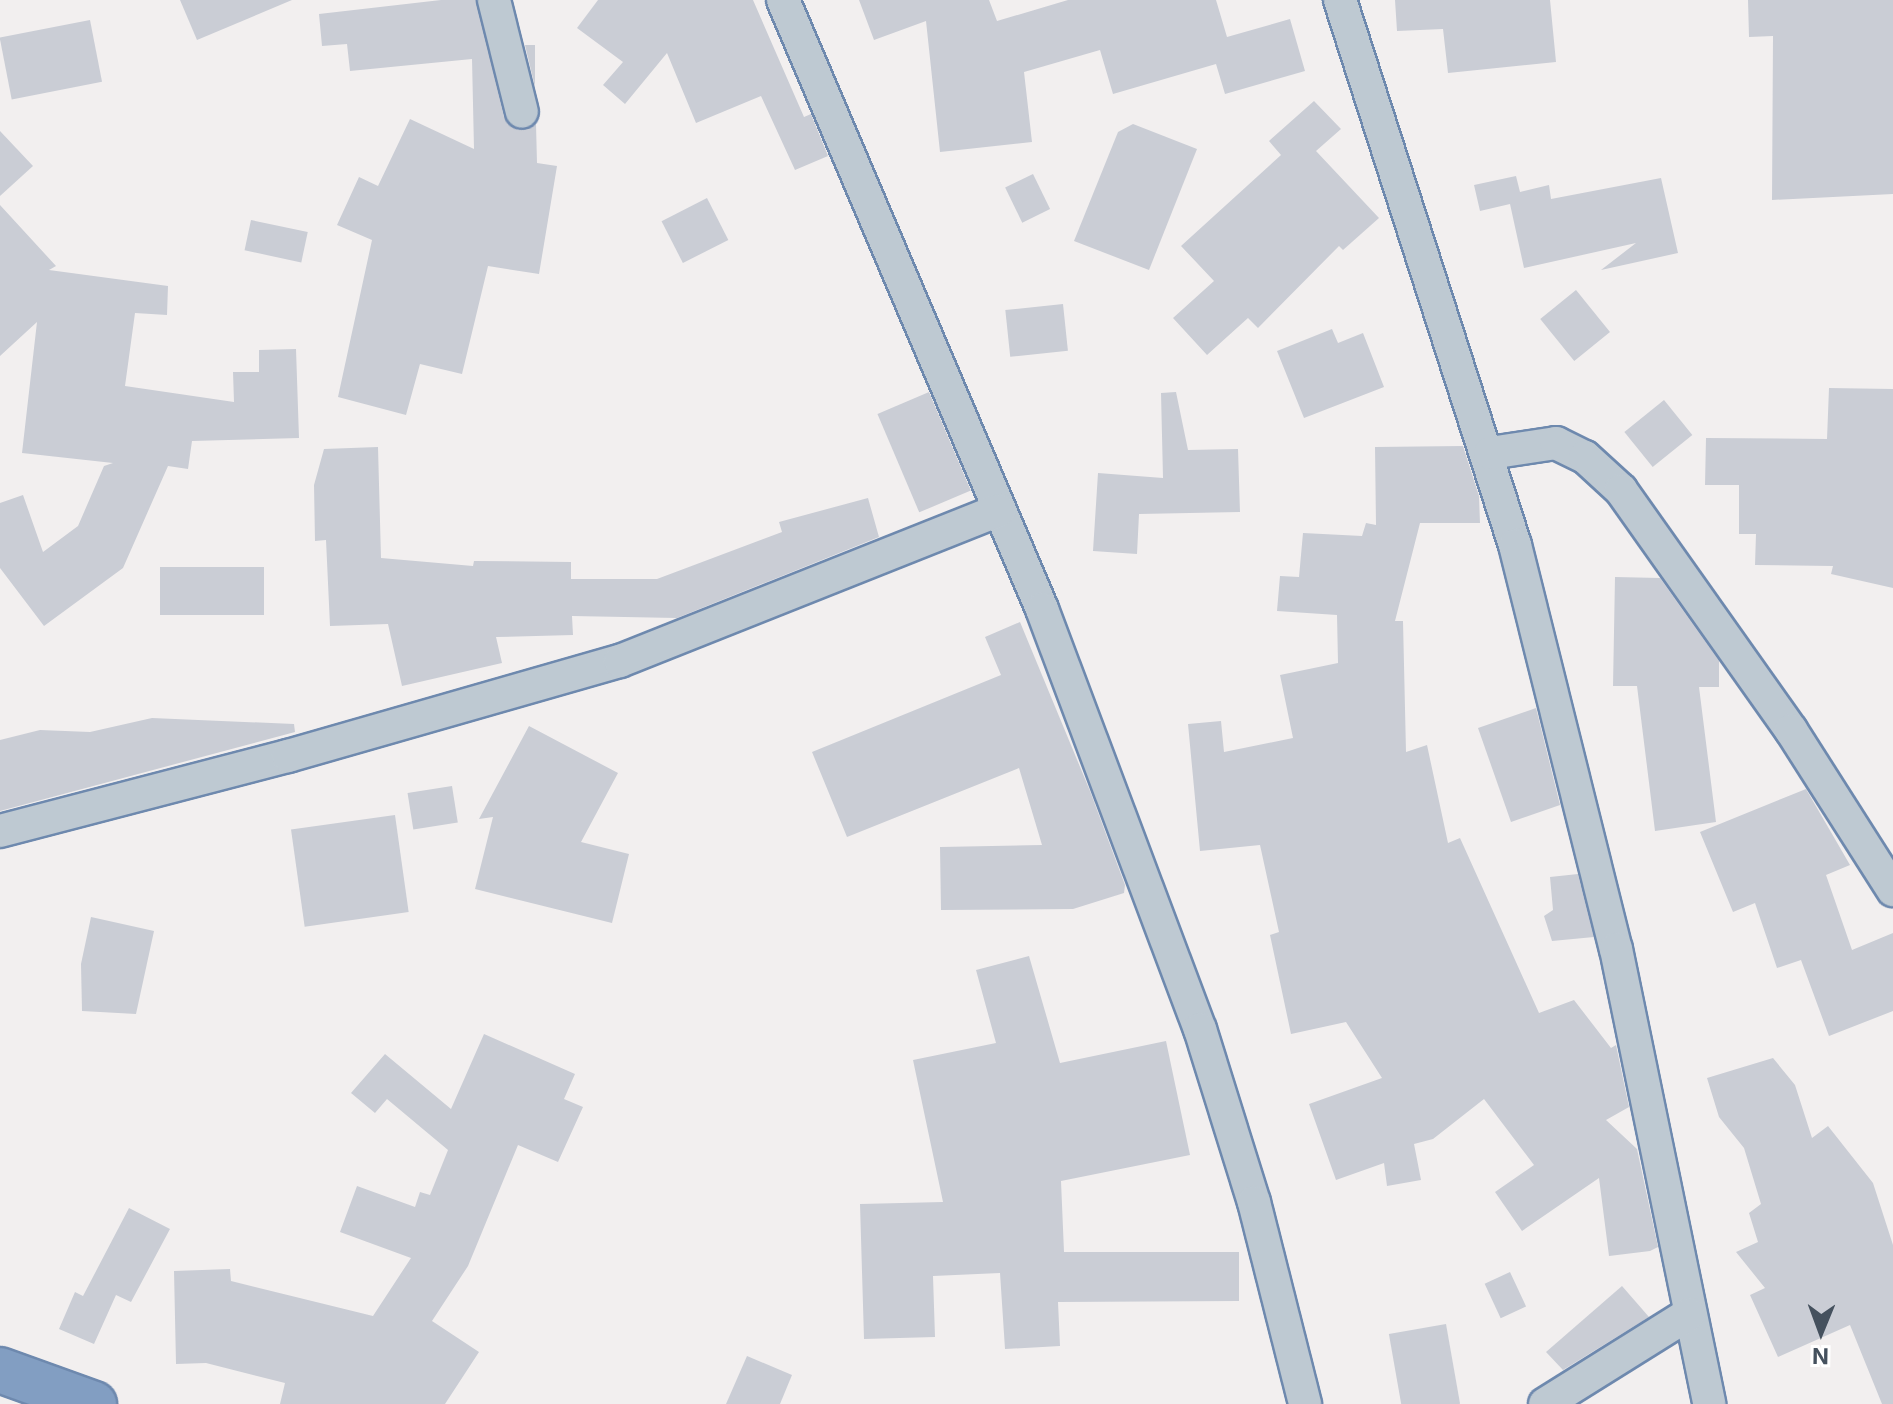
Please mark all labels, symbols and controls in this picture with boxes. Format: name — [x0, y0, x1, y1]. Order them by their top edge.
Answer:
north arrow — [1781, 1292, 1861, 1372]
text: N — [1812, 1343, 1829, 1369]

